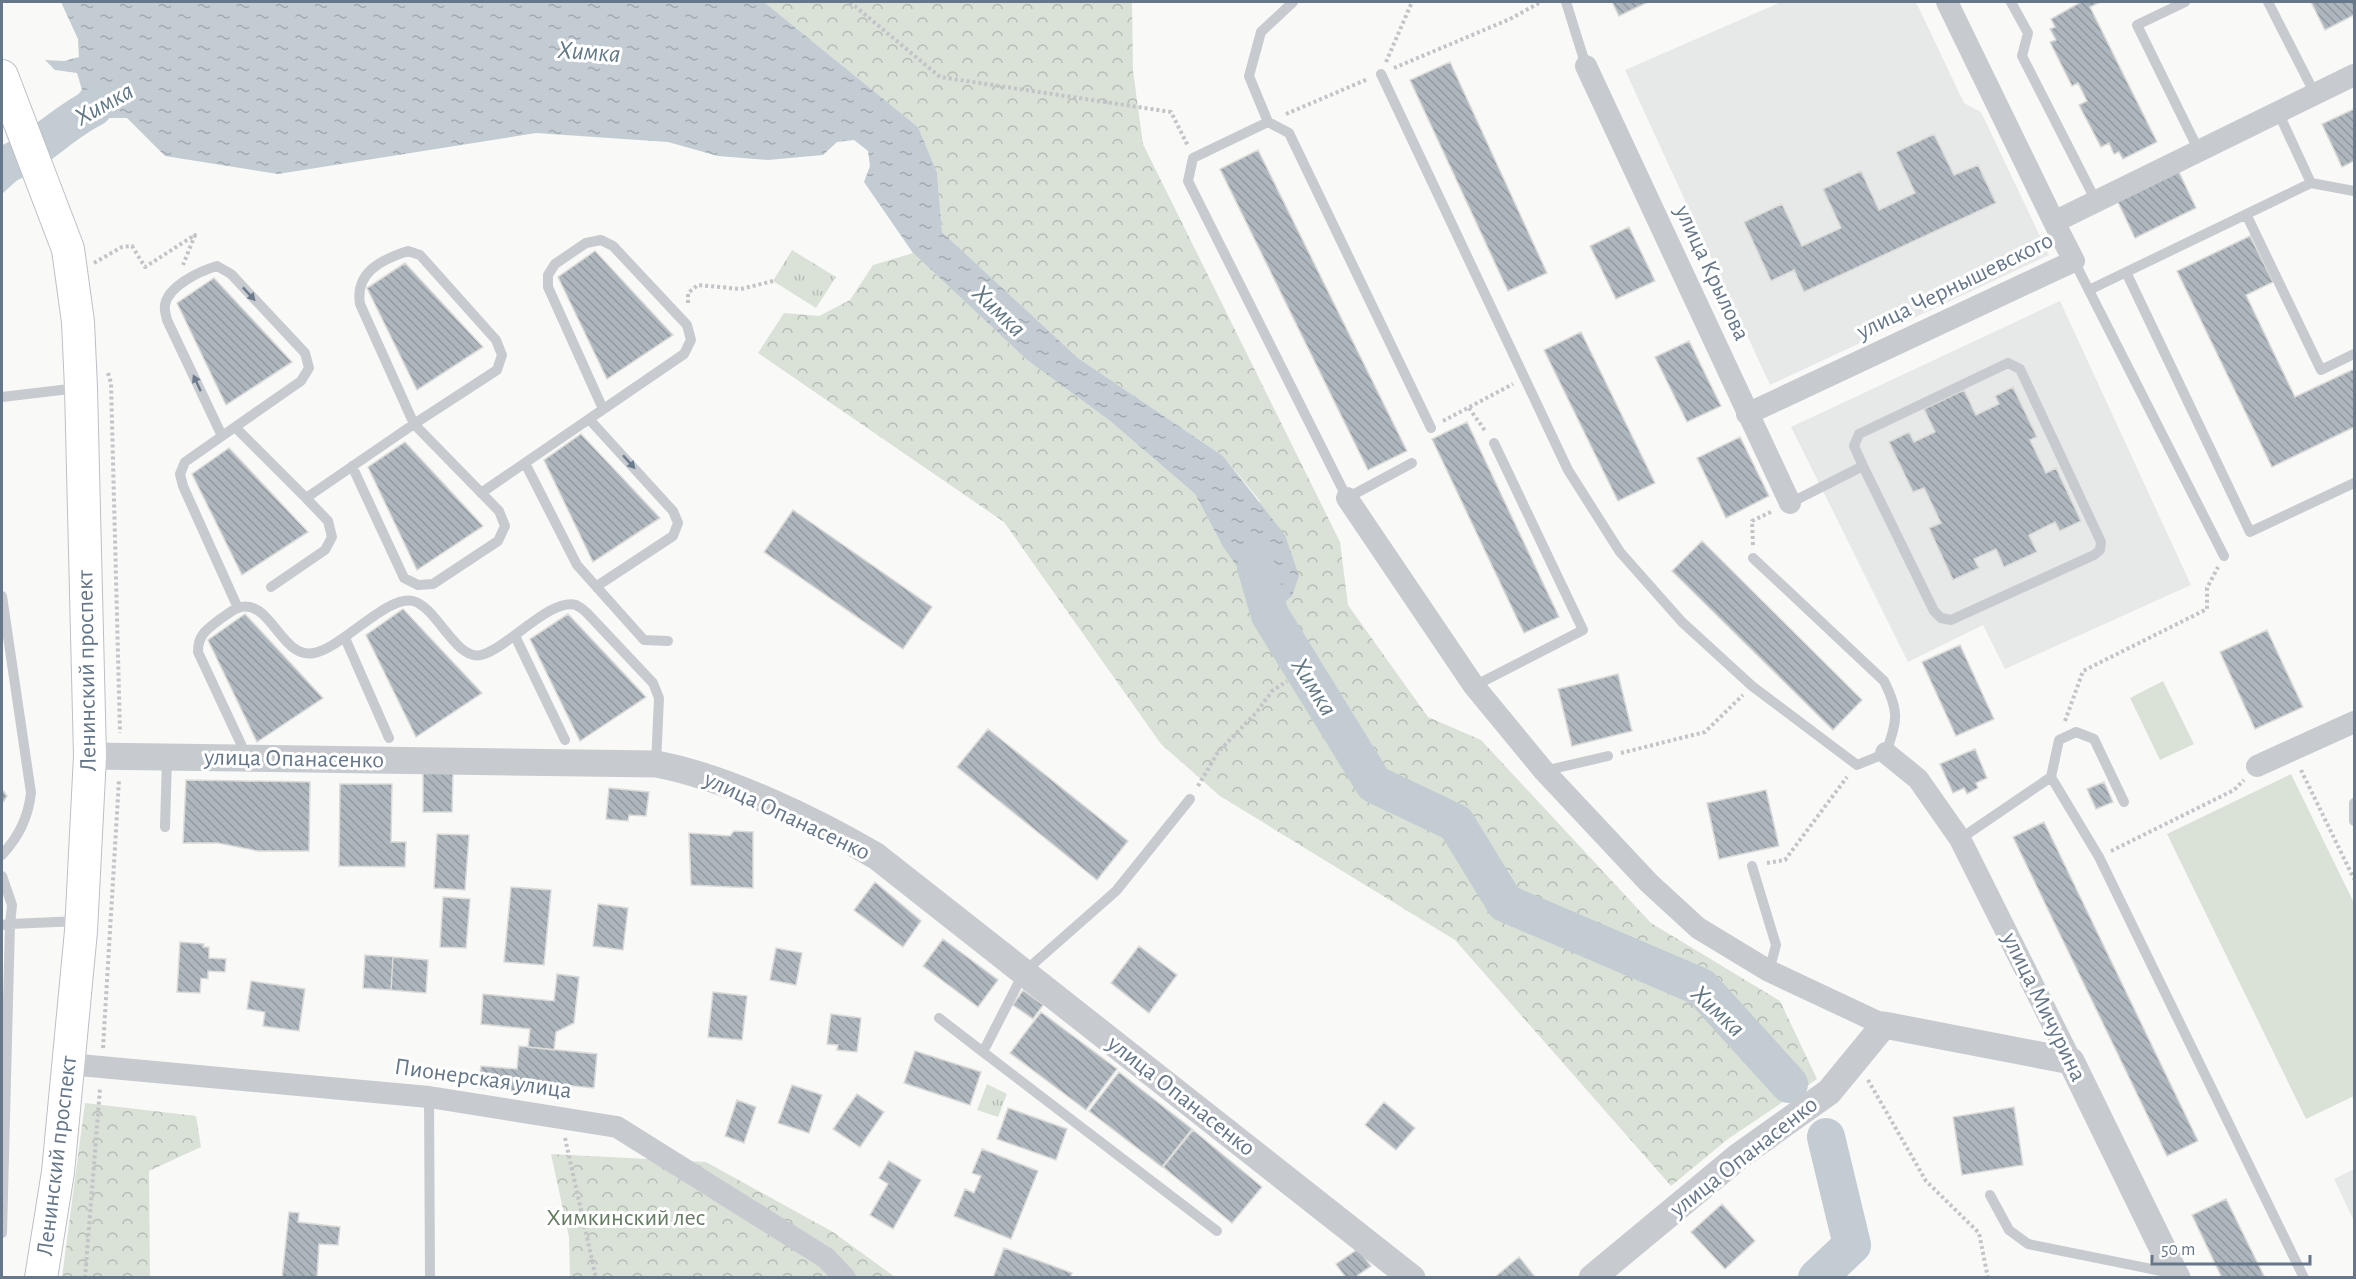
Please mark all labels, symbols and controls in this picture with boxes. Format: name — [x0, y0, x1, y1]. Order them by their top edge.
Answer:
water label: Химка — [557, 37, 621, 67]
water label: Химка — [70, 77, 138, 131]
street label: улица Крылова — [1670, 201, 1754, 344]
street label: улица Чернышевского — [1852, 228, 2057, 344]
water label: Химка — [967, 280, 1031, 342]
one-way arrow — [242, 286, 256, 301]
one-way arrow — [193, 375, 202, 392]
one-way arrow — [622, 454, 635, 469]
street label: Ленинский проспект — [73, 570, 101, 772]
water label: Химка — [1286, 653, 1342, 721]
street label: улица Опанасенко — [203, 745, 384, 773]
street label: улица Опанасенко — [700, 767, 874, 865]
street label: улица Мичурина — [1997, 928, 2090, 1085]
water label: Химка — [1686, 980, 1750, 1042]
street label: улица Опанасенко — [1102, 1031, 1259, 1161]
street label: Ленинский проспект — [33, 1054, 81, 1257]
street label: Пионерская улица — [393, 1055, 573, 1103]
street label: улица Опанасенко — [1665, 1092, 1822, 1222]
park label: Химкинский лес — [547, 1206, 705, 1230]
scale bar — [2152, 1228, 2310, 1266]
text: 50 m — [2161, 1241, 2195, 1259]

